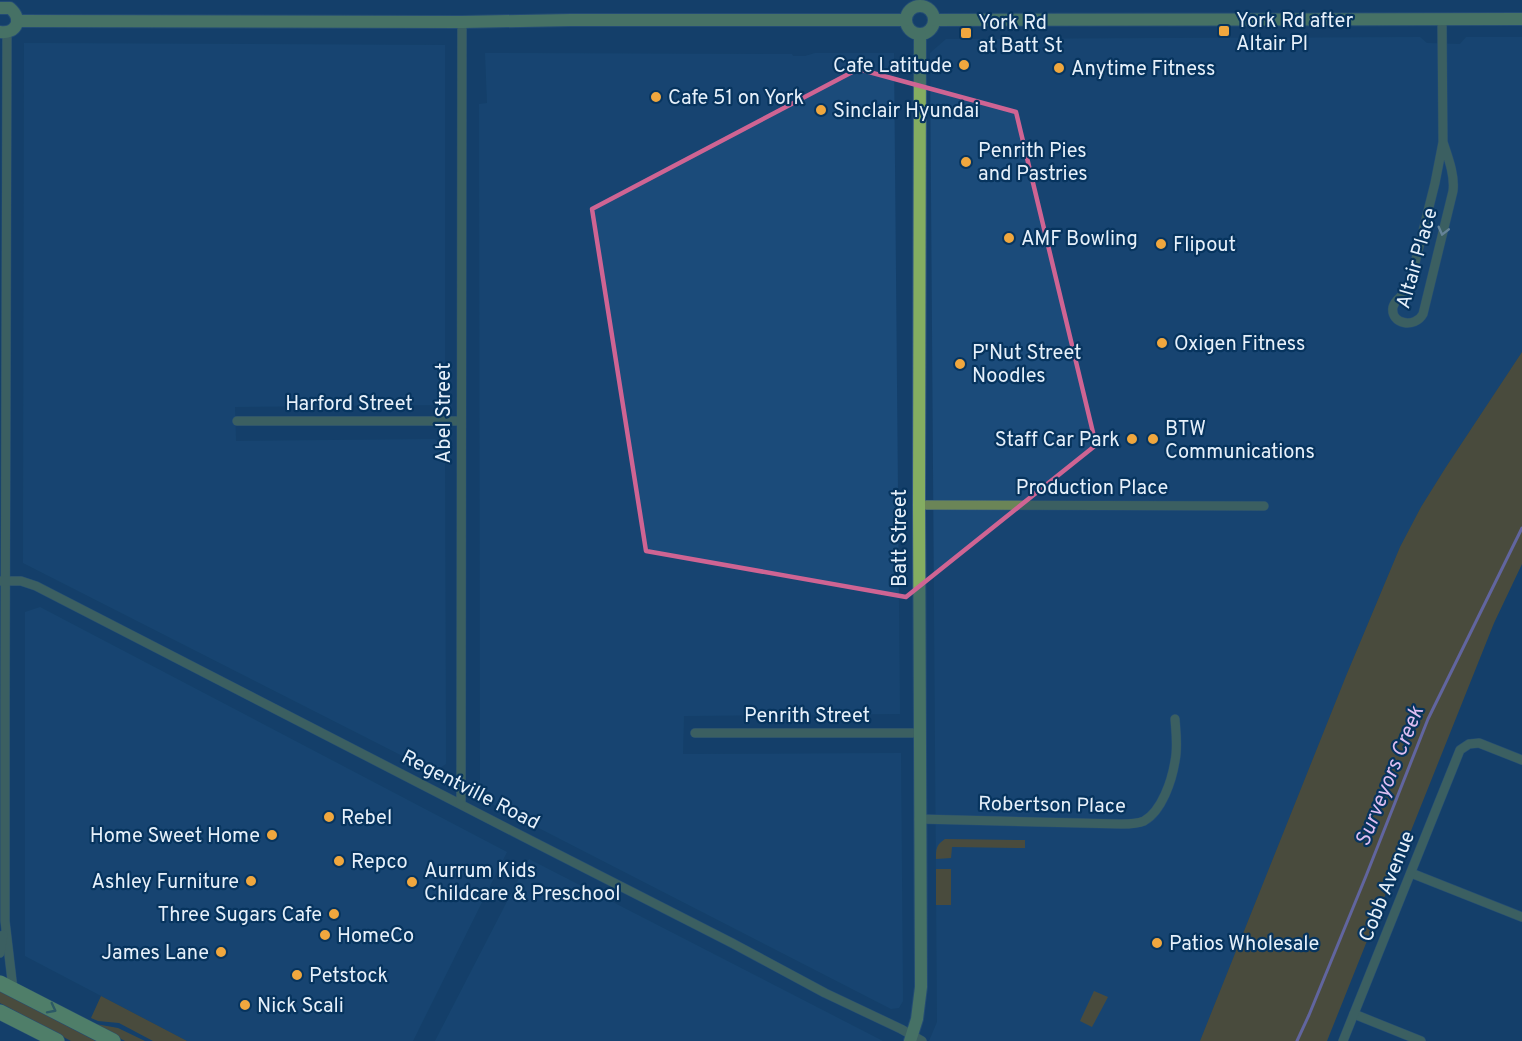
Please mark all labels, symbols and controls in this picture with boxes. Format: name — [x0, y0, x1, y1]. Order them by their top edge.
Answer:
place label: York Rd after Altair Pl — [1236, 9, 1353, 58]
place label: York Rd at Batt St — [978, 11, 1063, 60]
marker: York Rd after Altair Pl — [1217, 24, 1231, 38]
marker: York Rd at Batt St — [959, 26, 973, 40]
place label: Cafe Latitude — [833, 54, 952, 80]
place label: Anytime Fitness — [1071, 57, 1215, 83]
marker: Cafe Latitude — [957, 58, 971, 72]
marker: Anytime Fitness — [1052, 61, 1066, 75]
place label: Cafe 51 on York — [668, 86, 804, 112]
marker: Cafe 51 on York — [649, 90, 663, 104]
place label: Sinclair Hyundai — [833, 99, 979, 125]
marker: Sinclair Hyundai — [814, 103, 828, 117]
place label: Penrith Pies and Pastries — [978, 139, 1088, 188]
marker: Penrith Pies and Pastries — [959, 155, 973, 169]
street label: Altair Place — [1391, 205, 1445, 312]
one-way arrow — [1438, 226, 1451, 236]
place label: AMF Bowling — [1021, 227, 1138, 253]
marker: AMF Bowling — [1002, 231, 1016, 245]
place label: Flipout — [1173, 233, 1236, 259]
marker: Flipout — [1154, 237, 1168, 251]
place label: Oxigen Fitness — [1174, 332, 1305, 358]
marker: Oxigen Fitness — [1155, 336, 1169, 350]
place label: P'Nut Street Noodles — [972, 341, 1082, 390]
marker: P'Nut Street Noodles — [953, 357, 967, 371]
street label: Abel Street — [432, 363, 458, 463]
street label: Harford Street — [285, 392, 413, 418]
place label: BTW Communications — [1165, 417, 1315, 466]
place label: Staff Car Park — [995, 428, 1120, 454]
marker: Staff Car Park — [1125, 432, 1139, 446]
marker: BTW Communications — [1146, 432, 1160, 446]
street label: Production Place — [1016, 476, 1168, 502]
street label: Batt Street — [888, 489, 914, 587]
water label: Surveyors Creek — [1350, 702, 1431, 851]
street label: Penrith Street — [744, 704, 870, 730]
street label: Regentville Road — [397, 745, 544, 837]
street label: Robertson Place — [978, 792, 1126, 820]
place label: Rebel — [341, 806, 392, 832]
marker: Rebel — [322, 810, 336, 824]
place label: Home Sweet Home — [90, 824, 260, 850]
street label: Cobb Avenue — [1354, 827, 1422, 946]
marker: Home Sweet Home — [265, 828, 279, 842]
place label: Repco — [351, 850, 408, 876]
marker: Repco — [332, 854, 346, 868]
place label: Aurrum Kids Childcare & Preschool — [424, 859, 620, 908]
place label: Ashley Furniture — [92, 870, 239, 896]
marker: Ashley Furniture — [244, 874, 258, 888]
marker: Aurrum Kids Childcare & Preschool — [405, 875, 419, 889]
place label: Three Sugars Cafe — [158, 903, 322, 929]
marker: Three Sugars Cafe — [327, 907, 341, 921]
place label: HomeCo — [337, 924, 414, 950]
marker: HomeCo — [318, 928, 332, 942]
place label: Patios Wholesale — [1169, 932, 1319, 958]
marker: Patios Wholesale — [1150, 936, 1164, 950]
place label: James Lane — [101, 941, 209, 967]
marker: James Lane — [214, 945, 228, 959]
place label: Petstock — [309, 964, 388, 990]
marker: Petstock — [290, 968, 304, 982]
place label: Nick Scali — [257, 994, 344, 1020]
marker: Nick Scali — [238, 998, 252, 1012]
one-way arrow — [46, 1002, 57, 1013]

